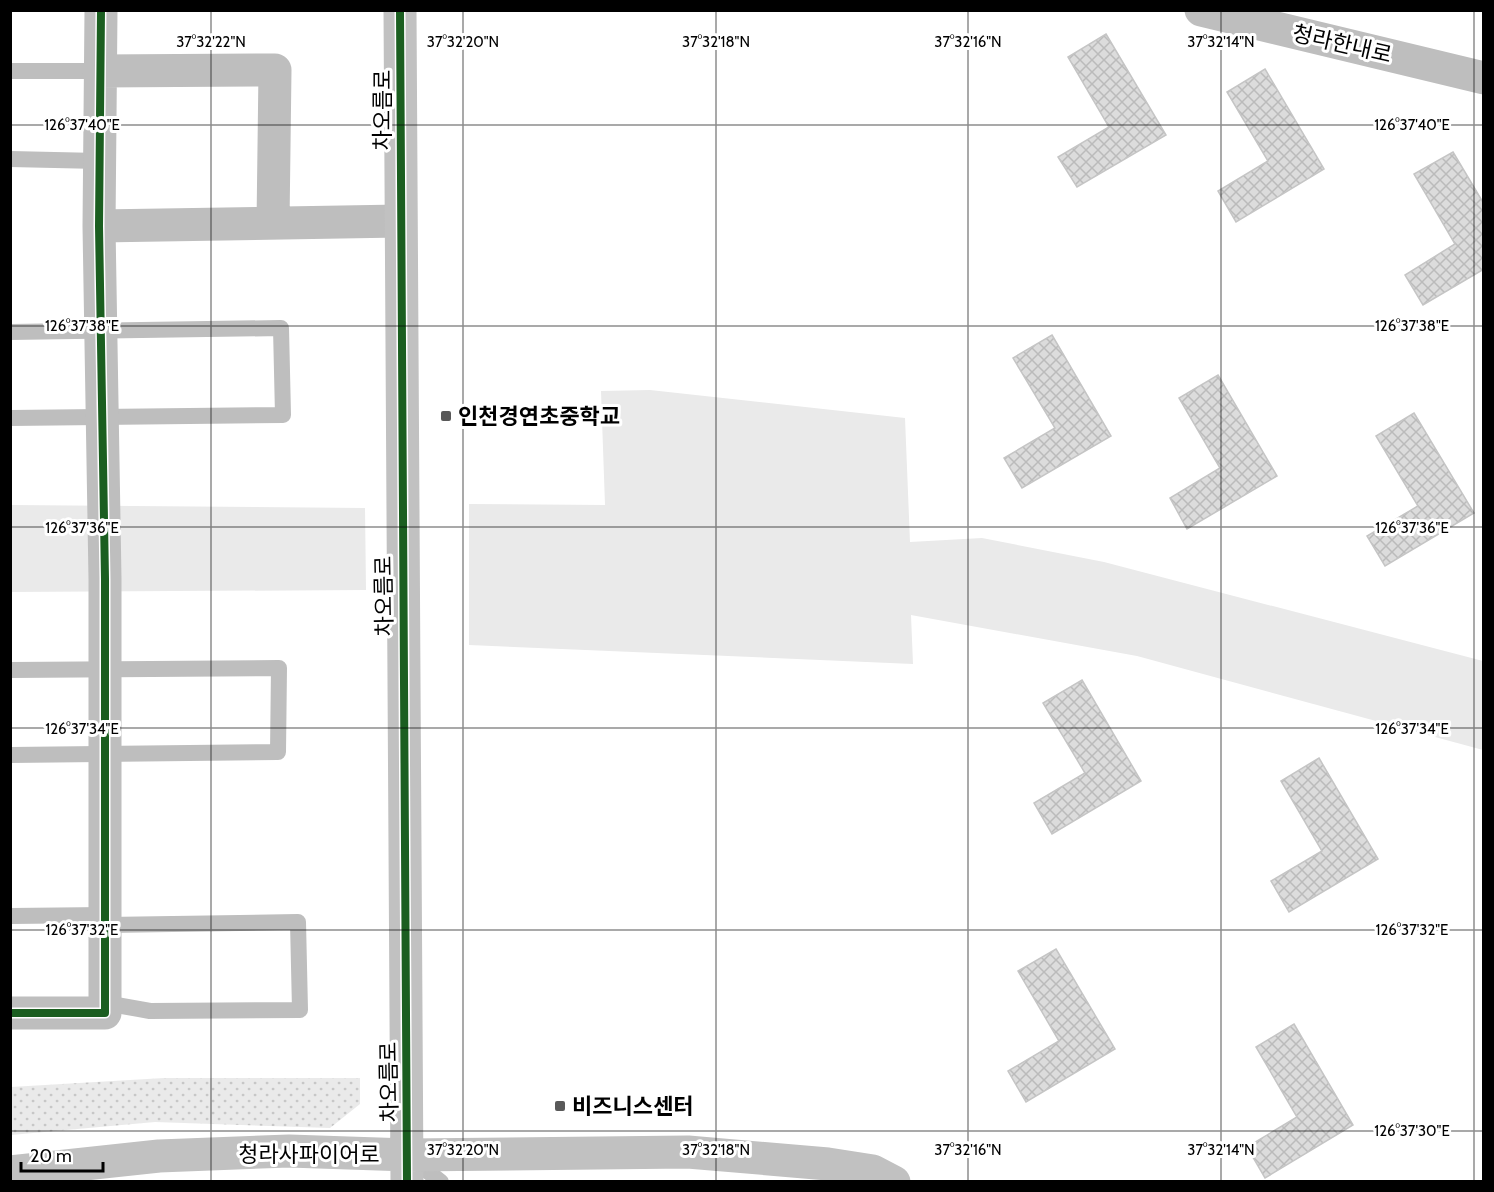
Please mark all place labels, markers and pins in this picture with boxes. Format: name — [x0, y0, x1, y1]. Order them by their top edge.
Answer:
place label: 인천경연초중학교 — [458, 403, 620, 430]
marker: 인천경연초중학교 — [439, 409, 453, 423]
place label: 비즈니스센터 — [572, 1093, 693, 1120]
marker: 비즈니스센터 — [553, 1099, 567, 1113]

